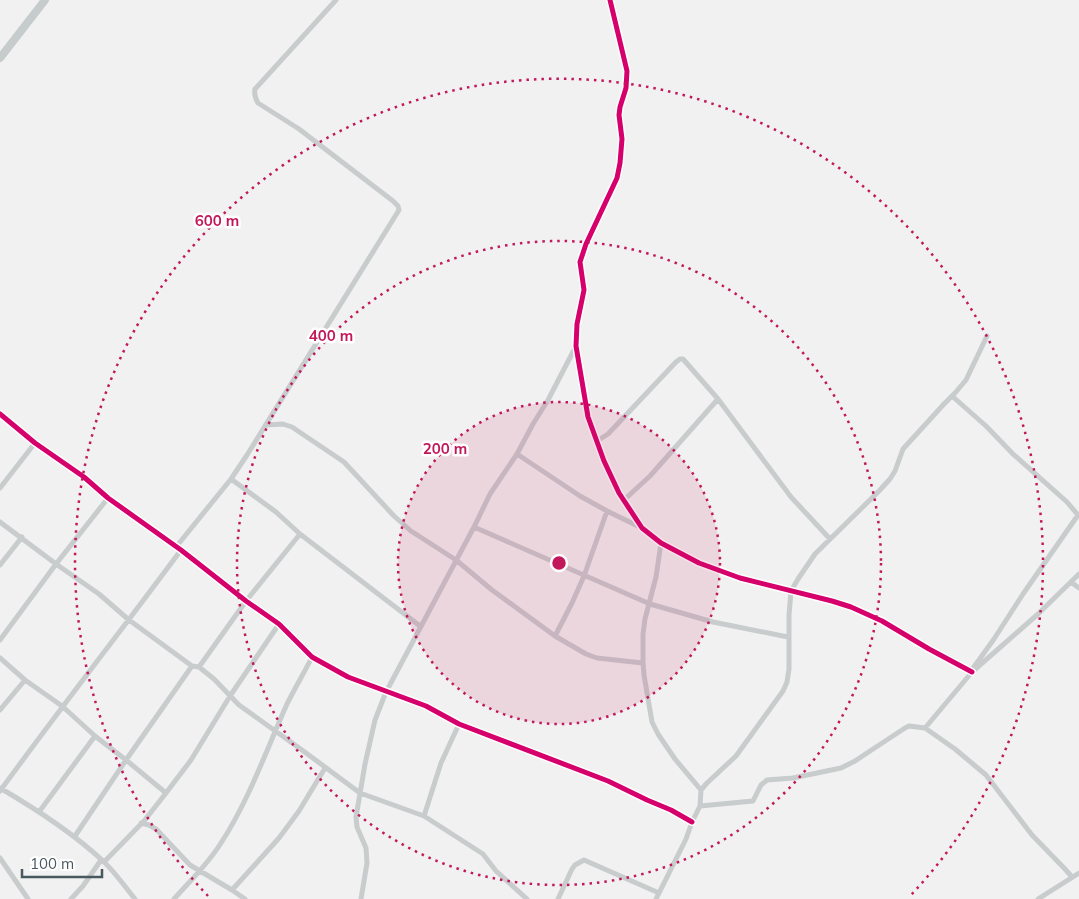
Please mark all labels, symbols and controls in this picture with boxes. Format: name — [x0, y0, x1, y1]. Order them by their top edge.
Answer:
text: 600 m — [195, 211, 239, 230]
text: 400 m — [309, 326, 353, 345]
text: 200 m — [423, 439, 467, 458]
centre of rings — [550, 554, 568, 572]
scale bar — [22, 846, 102, 878]
text: 100 m — [30, 854, 74, 873]

